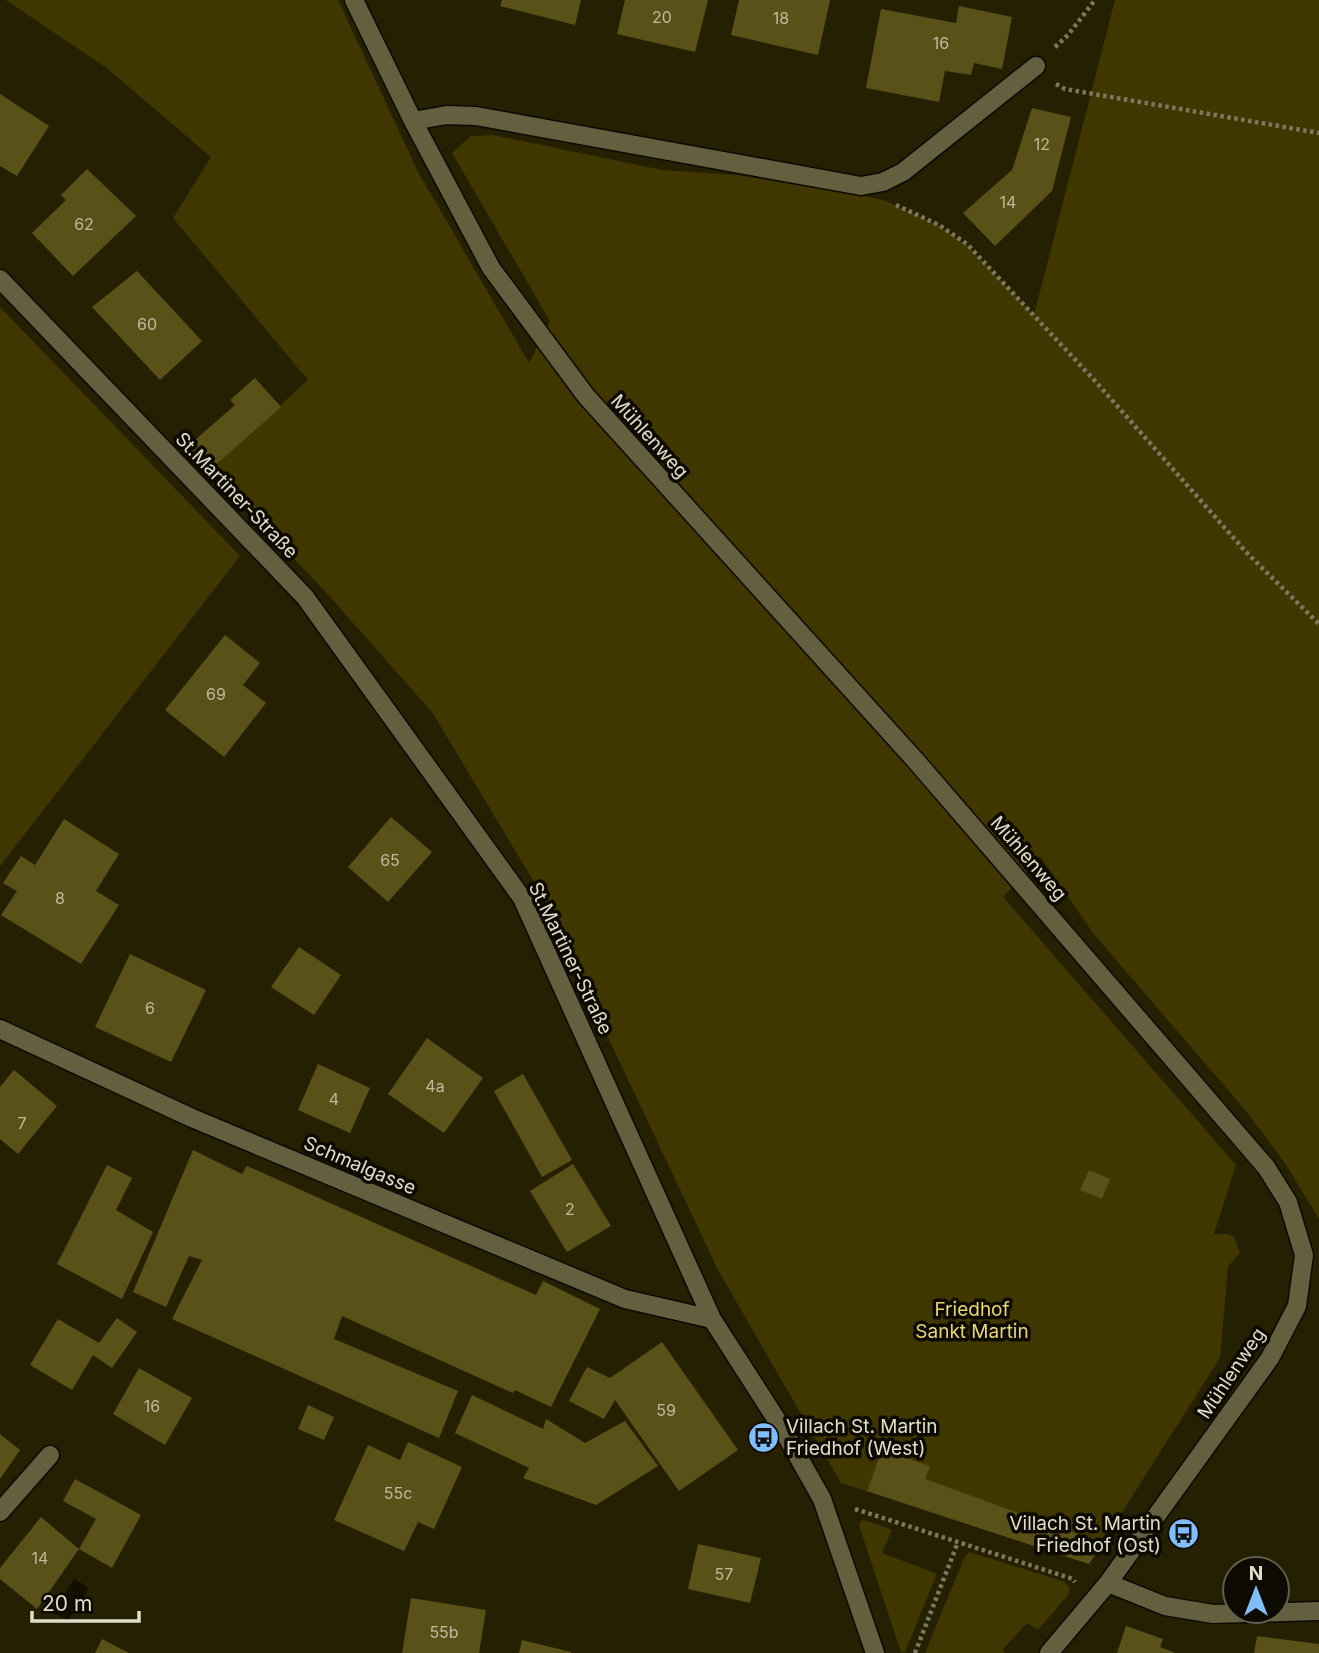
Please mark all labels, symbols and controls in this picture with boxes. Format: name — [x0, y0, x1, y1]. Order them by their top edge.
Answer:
house number: 20 — [652, 7, 672, 27]
house number: 18 — [773, 8, 789, 28]
house number: 16 — [933, 33, 949, 53]
house number: 12 — [1034, 134, 1050, 154]
house number: 14 — [1000, 192, 1016, 212]
house number: 62 — [74, 214, 94, 234]
house number: 60 — [137, 314, 157, 334]
street label: Mühlenweg — [606, 390, 693, 483]
street label: St.Martiner-Straße — [171, 427, 303, 563]
house number: 69 — [206, 684, 226, 704]
street label: Mühlenweg — [986, 811, 1072, 905]
house number: 65 — [380, 850, 400, 870]
street label: St.Martiner-Straße — [524, 878, 617, 1038]
house number: 8 — [55, 888, 65, 908]
house number: 6 — [145, 998, 155, 1018]
house number: 4a — [425, 1076, 445, 1096]
house number: 4 — [329, 1089, 339, 1109]
house number: 7 — [17, 1113, 27, 1133]
street label: Schmalgasse — [300, 1131, 419, 1199]
house number: 2 — [565, 1199, 575, 1219]
park label: Friedhof Sankt Martin — [915, 1298, 1029, 1343]
street label: Mühlenweg — [1193, 1324, 1270, 1423]
house number: 16 — [144, 1396, 160, 1416]
house number: 59 — [656, 1400, 676, 1420]
place label: Villach St. Martin Friedhof (West) — [786, 1415, 938, 1460]
bus stop icon: Villach St. Martin Friedhof (West) — [746, 1420, 780, 1454]
house number: 55c — [384, 1483, 412, 1503]
place label: Villach St. Martin Friedhof (Ost) — [1009, 1512, 1161, 1557]
bus stop icon: Villach St. Martin Friedhof (Ost) — [1167, 1517, 1201, 1551]
house number: 14 — [32, 1548, 48, 1568]
north arrow — [1221, 1555, 1291, 1625]
text: N — [1249, 1562, 1263, 1585]
house number: 57 — [715, 1564, 733, 1584]
scale bar — [32, 1580, 138, 1624]
text: 20 m — [42, 1591, 92, 1616]
house number: 55b — [429, 1622, 459, 1642]

